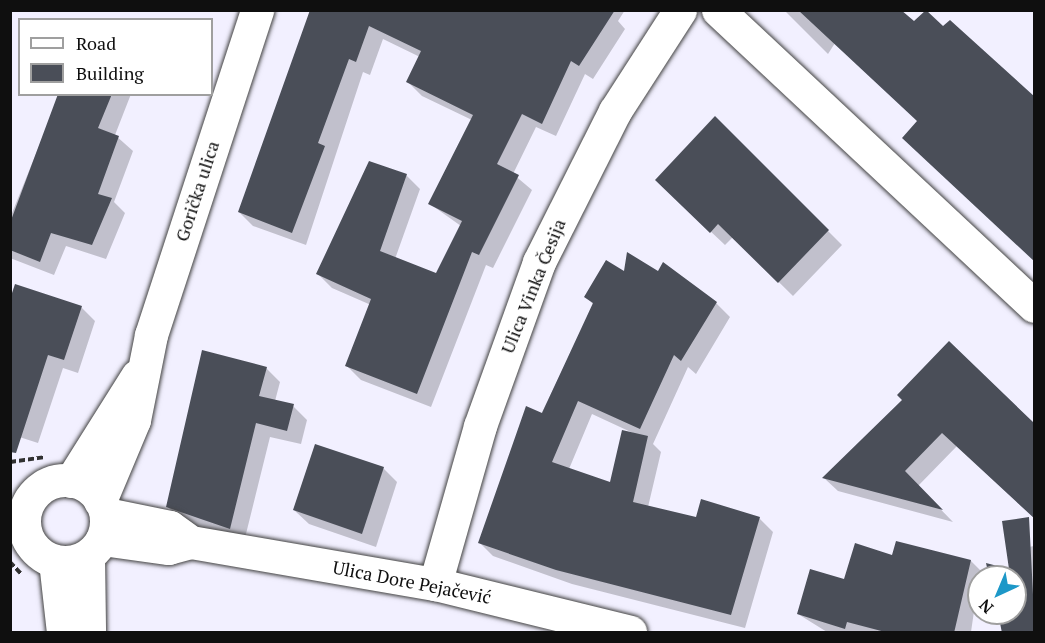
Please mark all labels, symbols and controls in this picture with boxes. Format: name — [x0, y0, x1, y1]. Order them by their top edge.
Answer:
legend — [18, 18, 213, 96]
text: Road — [76, 31, 116, 55]
text: Building — [76, 61, 144, 85]
street label: Gorička ulica — [171, 138, 223, 244]
street label: Ulica Vinka Česija — [496, 215, 570, 357]
street label: Ulica Dore Pejačević — [331, 556, 493, 608]
north arrow — [967, 565, 1027, 625]
text: N — [974, 594, 998, 619]

